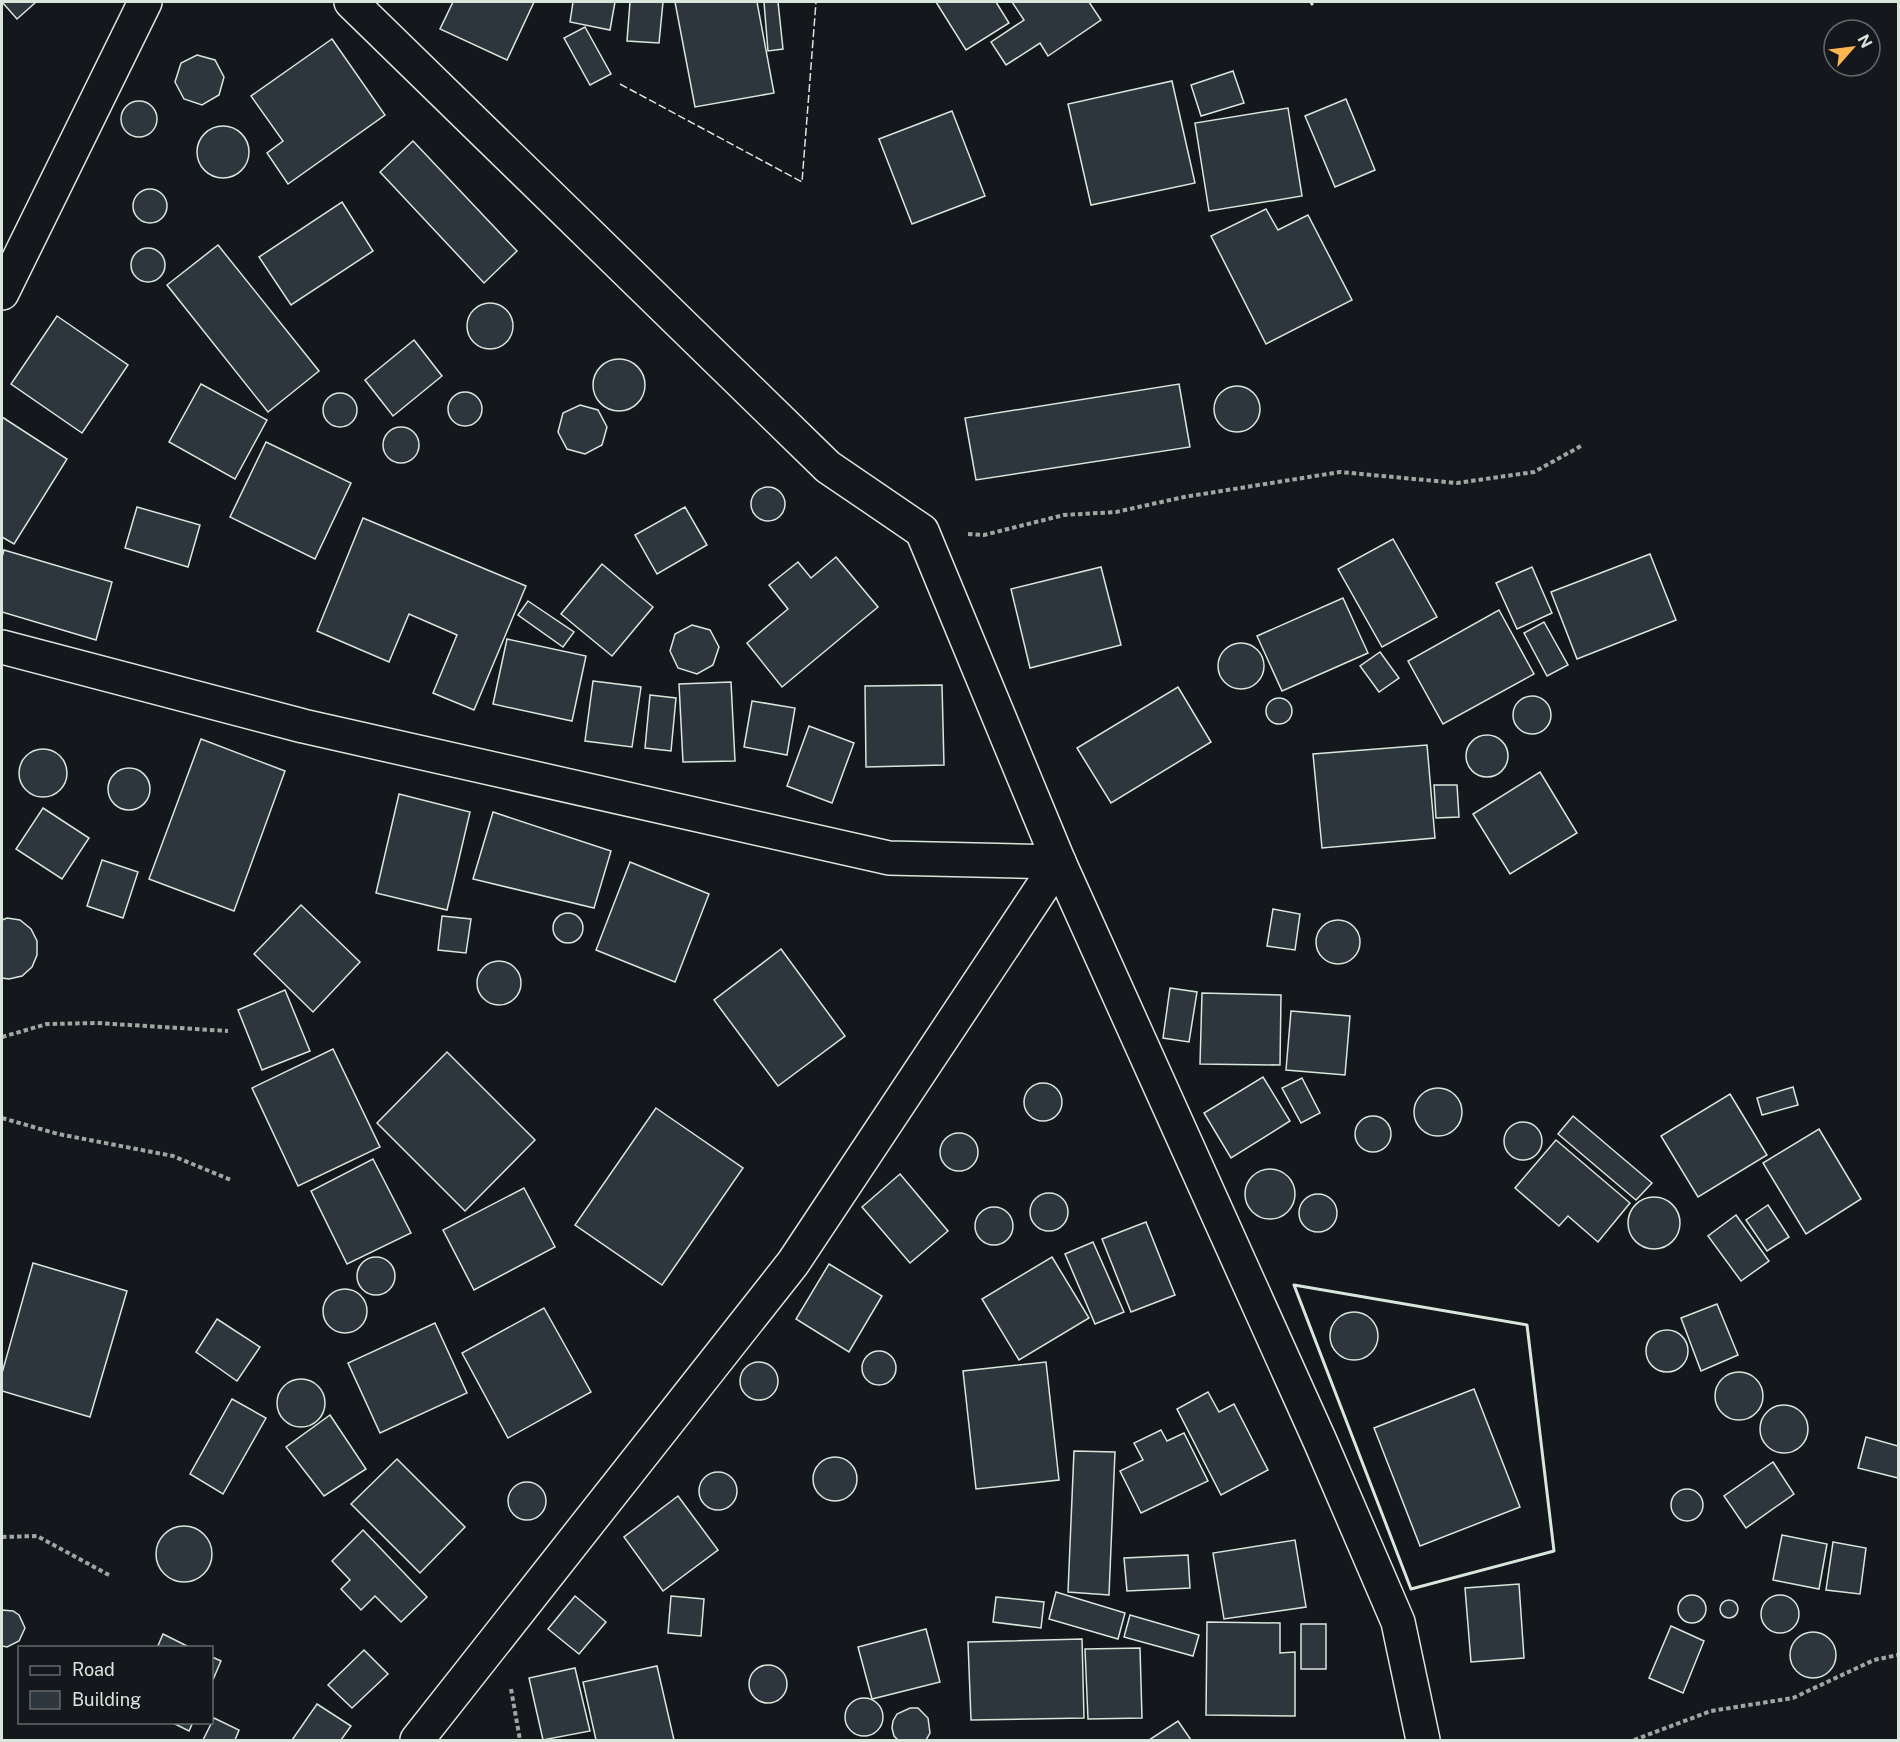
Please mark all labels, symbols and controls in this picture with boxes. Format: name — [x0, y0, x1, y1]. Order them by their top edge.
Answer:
north arrow — [1822, 18, 1882, 78]
text: N — [1853, 31, 1876, 51]
legend — [18, 1646, 213, 1724]
text: Road — [72, 1659, 115, 1680]
text: Building — [72, 1689, 141, 1710]

